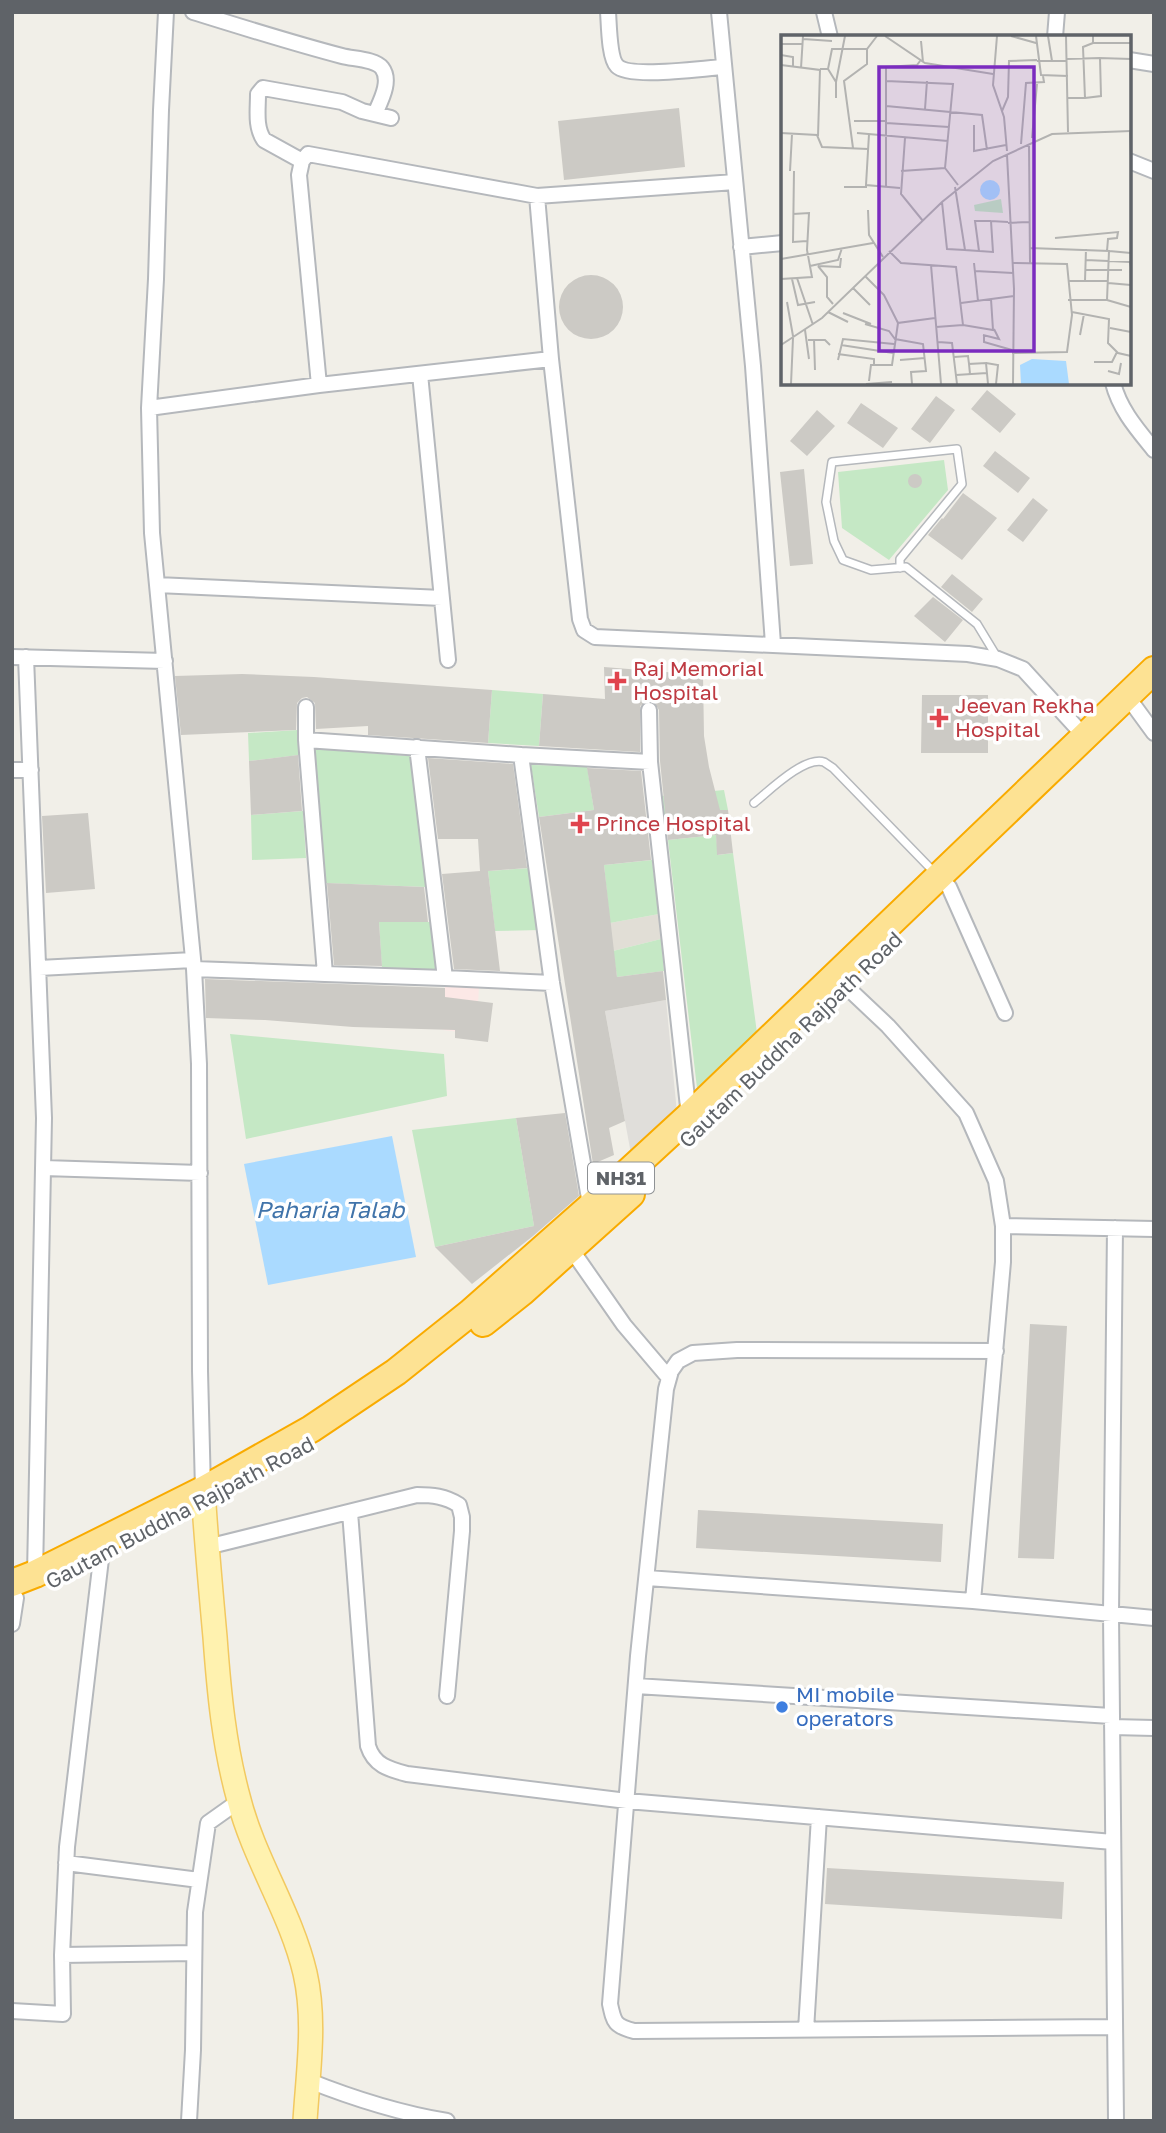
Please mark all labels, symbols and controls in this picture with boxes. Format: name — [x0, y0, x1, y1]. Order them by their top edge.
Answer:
inset map — [781, 35, 1131, 385]
place label: Raj Memorial Hospital — [633, 655, 764, 705]
marker: Raj Memorial Hospital — [607, 671, 627, 691]
place label: Jeevan Rekha Hospital — [955, 692, 1095, 742]
marker: Jeevan Rekha Hospital — [929, 708, 949, 728]
place label: Prince Hospital — [596, 810, 751, 836]
marker: Prince Hospital — [570, 814, 590, 834]
street label: Gautam Buddha Rajpath Road — [673, 926, 907, 1153]
road number: NH31 — [588, 1162, 654, 1194]
water label: Paharia Talab — [256, 1195, 406, 1223]
street label: Gautam Buddha Rajpath Road — [41, 1430, 318, 1594]
place label: MI mobile operators — [796, 1681, 894, 1731]
marker: MI mobile operators — [774, 1699, 790, 1715]

